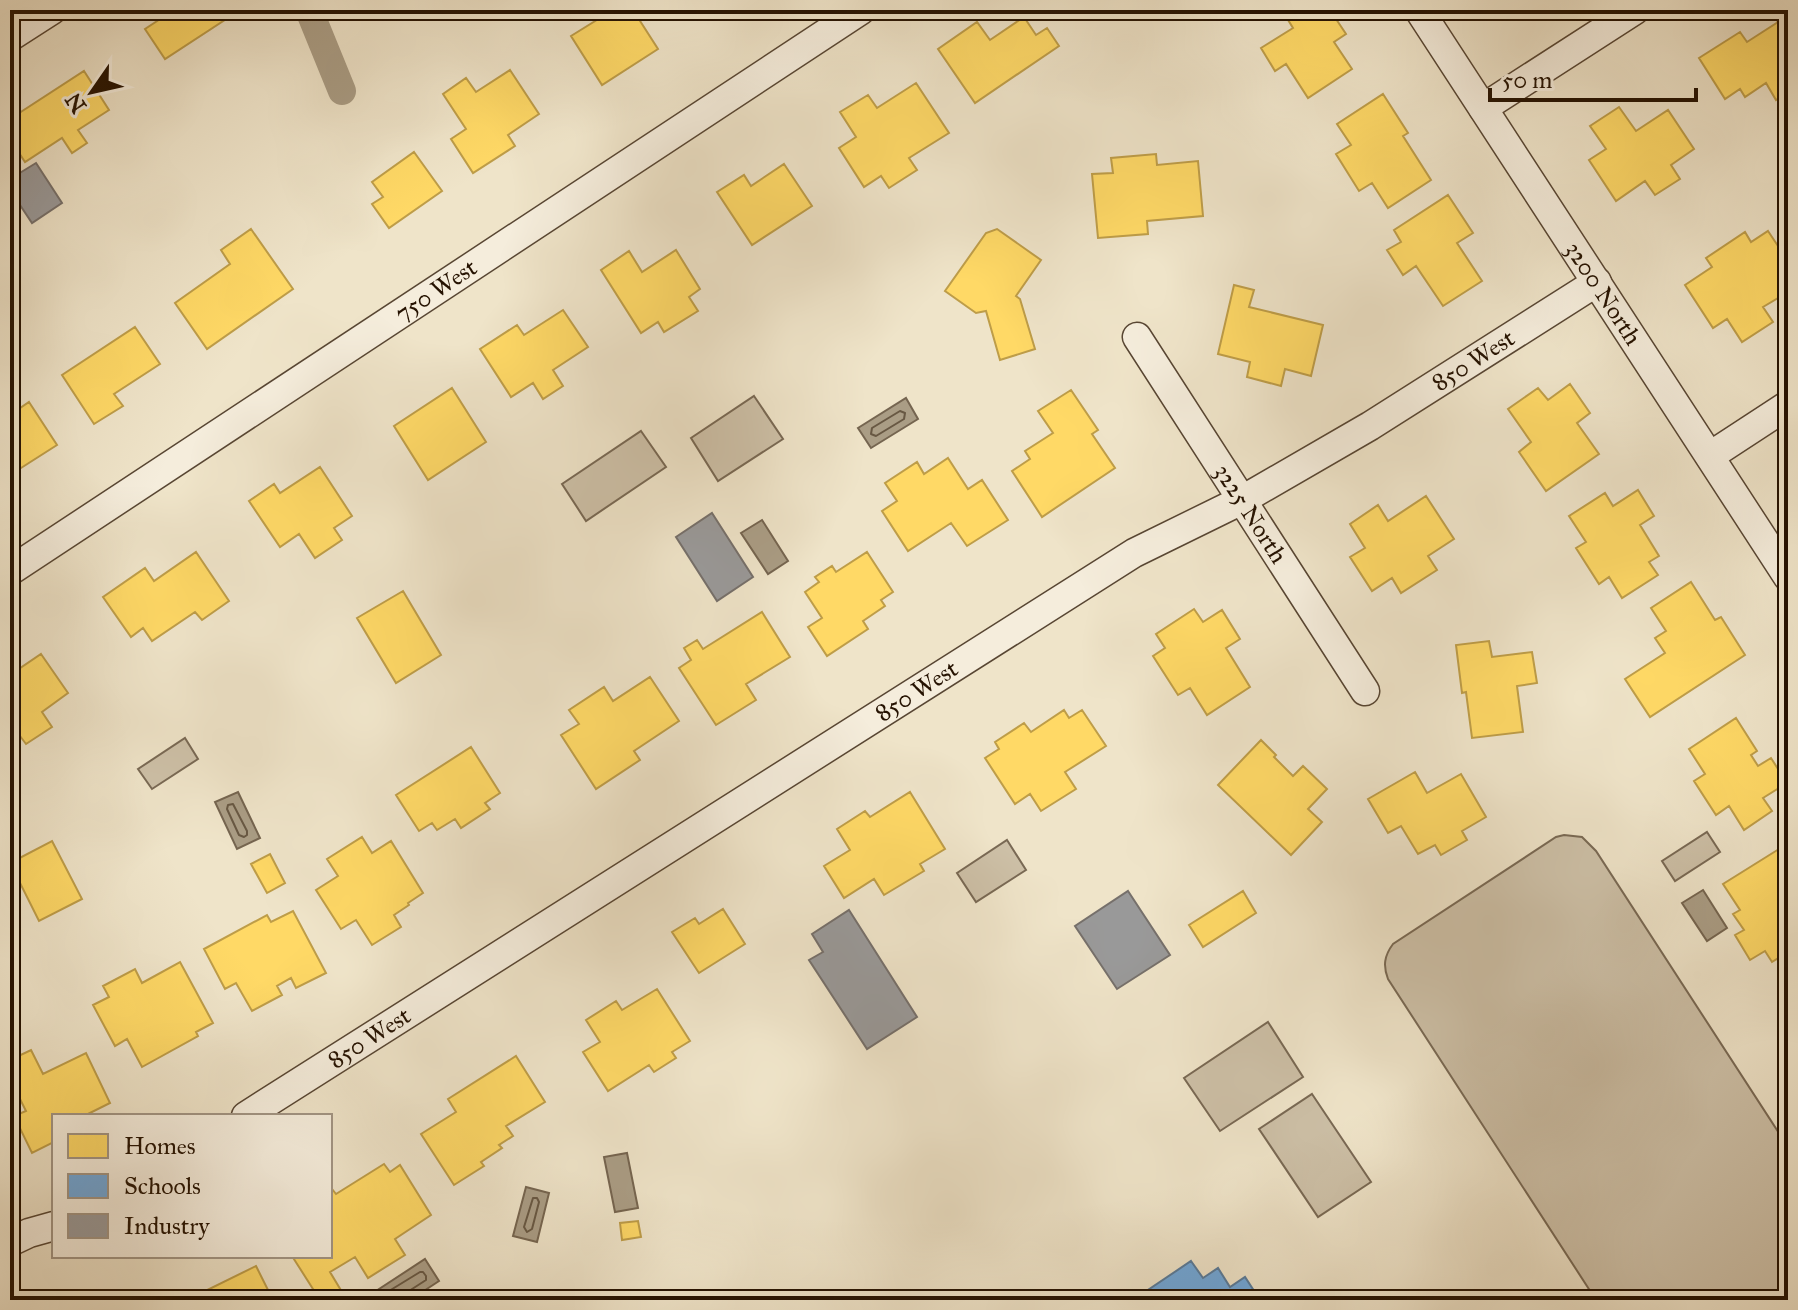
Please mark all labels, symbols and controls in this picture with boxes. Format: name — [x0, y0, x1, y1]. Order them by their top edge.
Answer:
north arrow — [52, 52, 132, 132]
scale bar — [1490, 52, 1696, 102]
text: 50 m — [1502, 65, 1552, 95]
text: N — [59, 87, 92, 118]
street label: 3200 North — [1559, 236, 1648, 351]
street label: 750 West — [389, 252, 483, 328]
street label: 850 West — [1426, 323, 1521, 398]
street label: 3225 North — [1208, 458, 1294, 569]
street label: 850 West — [870, 653, 964, 728]
street label: 850 West — [322, 1000, 417, 1075]
legend — [52, 1114, 332, 1258]
text: Homes — [124, 1131, 196, 1161]
text: Schools — [124, 1171, 201, 1201]
text: Industry — [124, 1211, 210, 1241]

